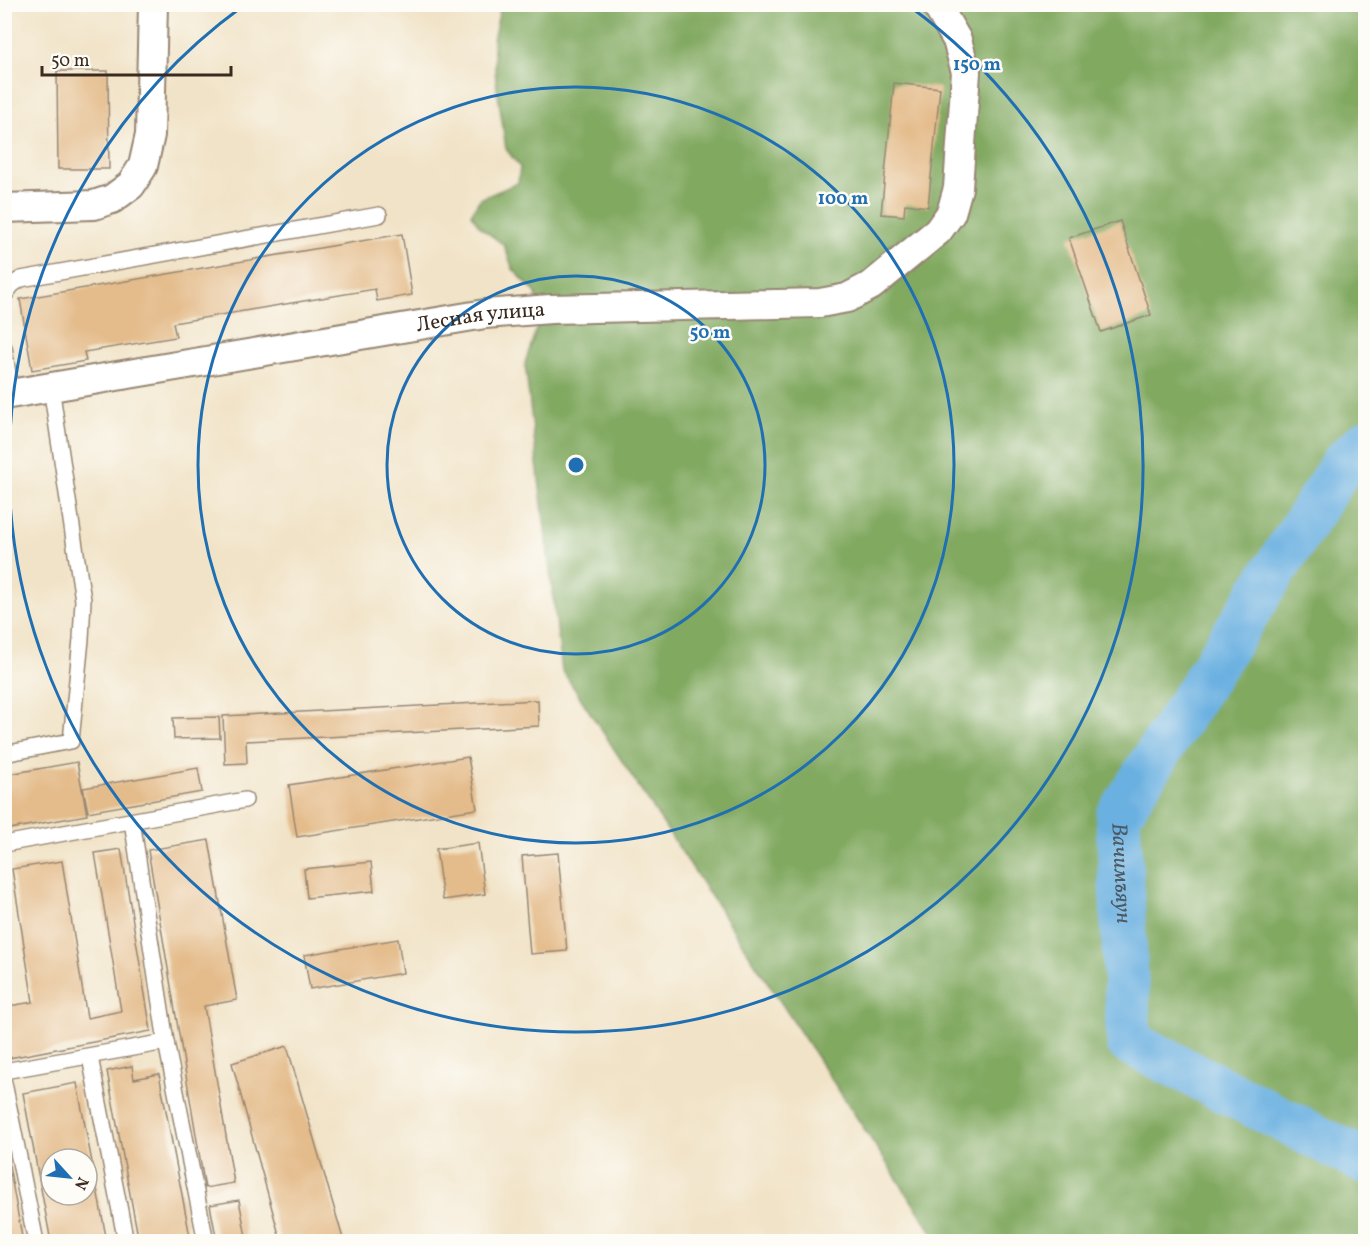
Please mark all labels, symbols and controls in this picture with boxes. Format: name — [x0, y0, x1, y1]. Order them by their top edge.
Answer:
scale bar — [42, 39, 231, 77]
text: 50 m — [51, 49, 90, 74]
text: 150 m — [953, 53, 1001, 78]
text: 100 m — [818, 187, 868, 212]
street label: Лесная улица — [414, 295, 546, 340]
text: 50 m — [690, 321, 730, 346]
centre of rings — [566, 455, 586, 475]
water label: Вачимъяун — [1103, 822, 1139, 924]
north arrow — [39, 1147, 99, 1207]
text: N — [68, 1173, 93, 1193]

